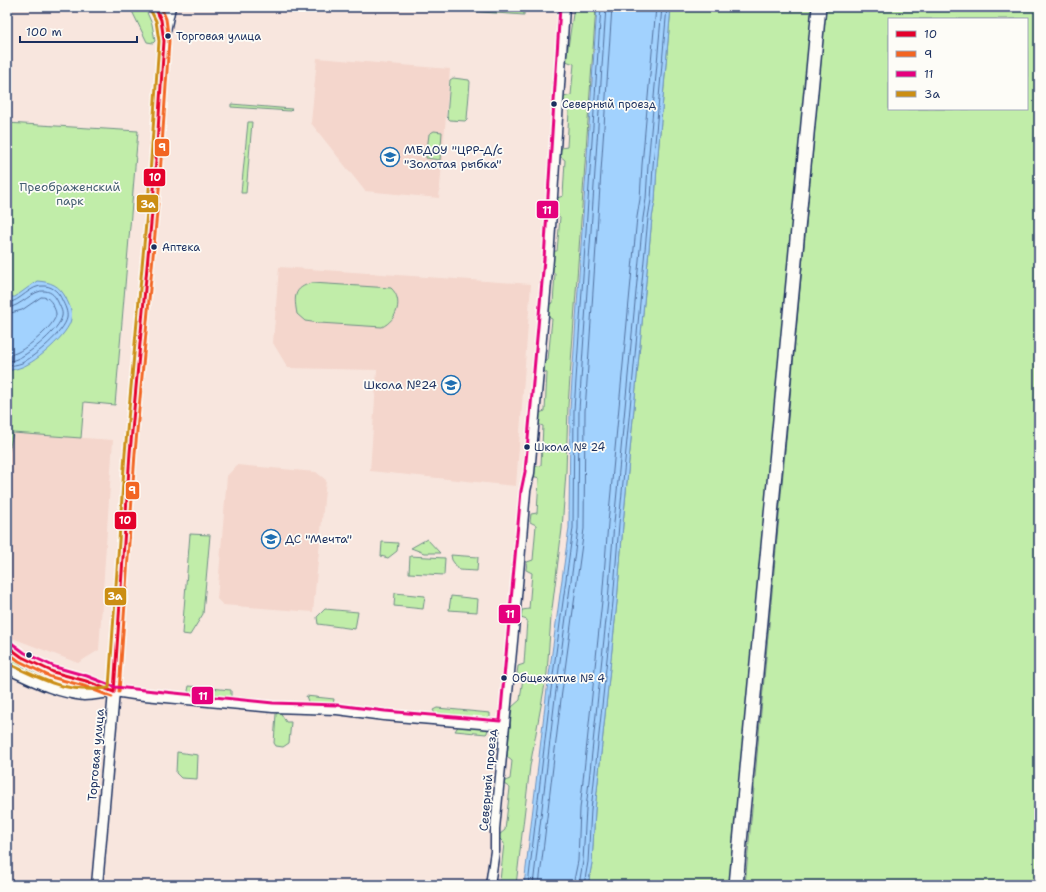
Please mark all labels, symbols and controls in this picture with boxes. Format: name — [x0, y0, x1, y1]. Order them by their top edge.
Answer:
scale bar — [20, 18, 137, 44]
legend — [888, 18, 1028, 110]
text: 100 m — [26, 24, 62, 40]
text: 10 — [924, 26, 937, 42]
place label: Торговая улица — [176, 29, 261, 44]
marker: Торговая улица — [163, 31, 173, 41]
text: 9 — [924, 46, 932, 62]
text: 11 — [924, 66, 934, 82]
text: 3а — [924, 86, 940, 102]
place label: Северный проезд — [562, 97, 656, 112]
marker: Северный проезд — [549, 99, 559, 109]
line badge: 9 — [154, 138, 170, 157]
text: 9 — [158, 140, 166, 155]
place label: МБДОУ "ЦРР-Д/с "Золотая рыбка" — [404, 142, 503, 172]
school or university icon: МБДОУ "ЦРР-Д/с "Золотая рыбка" — [379, 146, 401, 168]
line badge: 10 — [143, 168, 166, 187]
text: 10 — [149, 170, 161, 185]
park label: Преображенский парк — [20, 179, 121, 209]
line badge: 3а — [136, 194, 159, 213]
text: 3а — [140, 197, 156, 212]
line badge: 11 — [536, 200, 559, 219]
text: 11 — [542, 203, 552, 218]
place label: Аптека — [162, 240, 200, 255]
marker: Аптека — [149, 242, 159, 252]
school or university icon: Школа №24 — [440, 374, 462, 396]
place label: Школа №24 — [364, 377, 437, 393]
place label: Школа № 24 — [534, 440, 605, 455]
marker: Школа № 24 — [522, 442, 532, 452]
line badge: 9 — [125, 481, 140, 500]
text: 9 — [128, 483, 136, 498]
line badge: 10 — [114, 511, 137, 530]
text: 10 — [119, 513, 131, 528]
school or university icon: ДС "Мечта" — [260, 528, 282, 550]
place label: ДС "Мечта" — [285, 531, 352, 547]
line badge: 3а — [104, 587, 127, 606]
text: 3а — [107, 589, 123, 604]
line badge: 11 — [498, 604, 521, 624]
text: 11 — [505, 607, 515, 622]
unlabelled marker — [24, 650, 34, 660]
place label: Общежитие № 4 — [512, 671, 605, 686]
marker: Общежитие № 4 — [499, 673, 509, 683]
line badge: 11 — [191, 686, 214, 705]
text: 11 — [198, 689, 208, 704]
street label: Торговая улица — [84, 708, 108, 802]
street label: Северный проезд — [476, 728, 500, 832]

